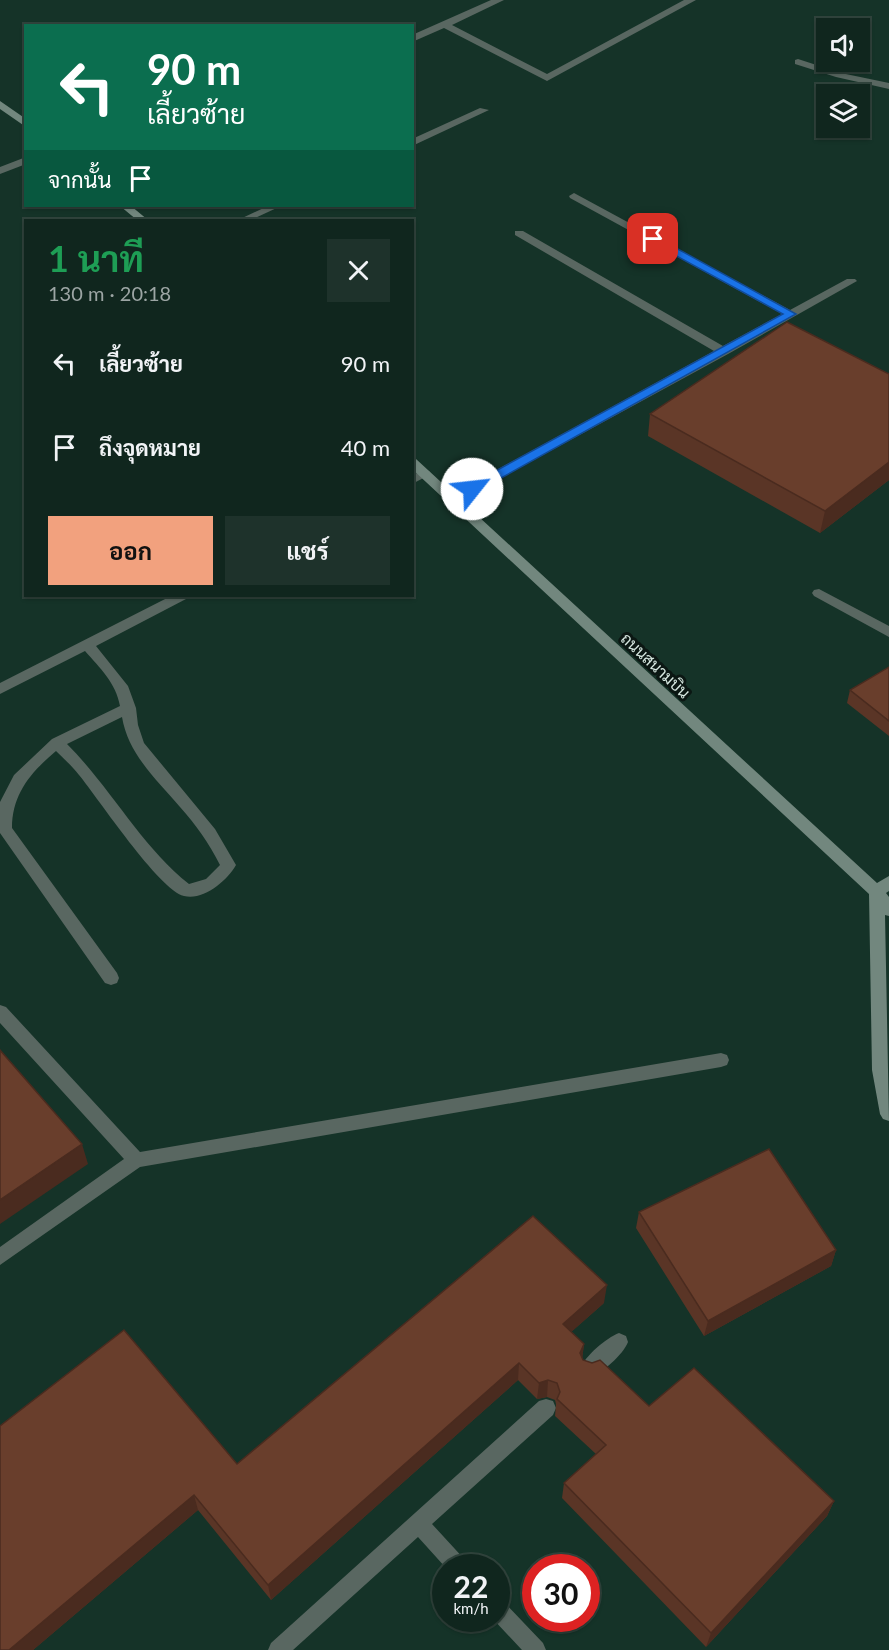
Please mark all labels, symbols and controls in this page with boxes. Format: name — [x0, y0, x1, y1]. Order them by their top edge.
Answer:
map controls — [816, 18, 870, 138]
button: sound — [816, 18, 870, 72]
text: 90 m — [147, 44, 241, 94]
icon: left — [48, 48, 126, 126]
button: layers — [816, 84, 870, 138]
text: เลี้ยวซ้าย — [147, 97, 245, 130]
icon: arrive — [124, 162, 157, 195]
text: จากนั้น — [48, 166, 112, 193]
pin — [627, 213, 678, 264]
icon: arrive — [636, 222, 669, 255]
text: 1 นาที — [48, 236, 144, 280]
button: close — [327, 239, 390, 302]
text: 130 m · 20:18 — [48, 281, 171, 305]
icon: left — [48, 347, 81, 380]
text: เลี้ยวซ้าย — [99, 350, 183, 377]
text: 90 m — [341, 350, 390, 377]
icon: arrive — [48, 431, 81, 464]
text: ถึงจุดหมาย — [99, 434, 201, 461]
text: 40 m — [341, 434, 390, 461]
position arrow — [440, 457, 504, 521]
button: ออก — [48, 516, 213, 585]
button: แชร์ — [225, 516, 390, 585]
street label: ถนนสนามบิน — [618, 628, 694, 702]
speed limit sign: 30 — [522, 1554, 600, 1632]
text: 22 — [454, 1568, 488, 1604]
text: km/h — [453, 1599, 489, 1617]

